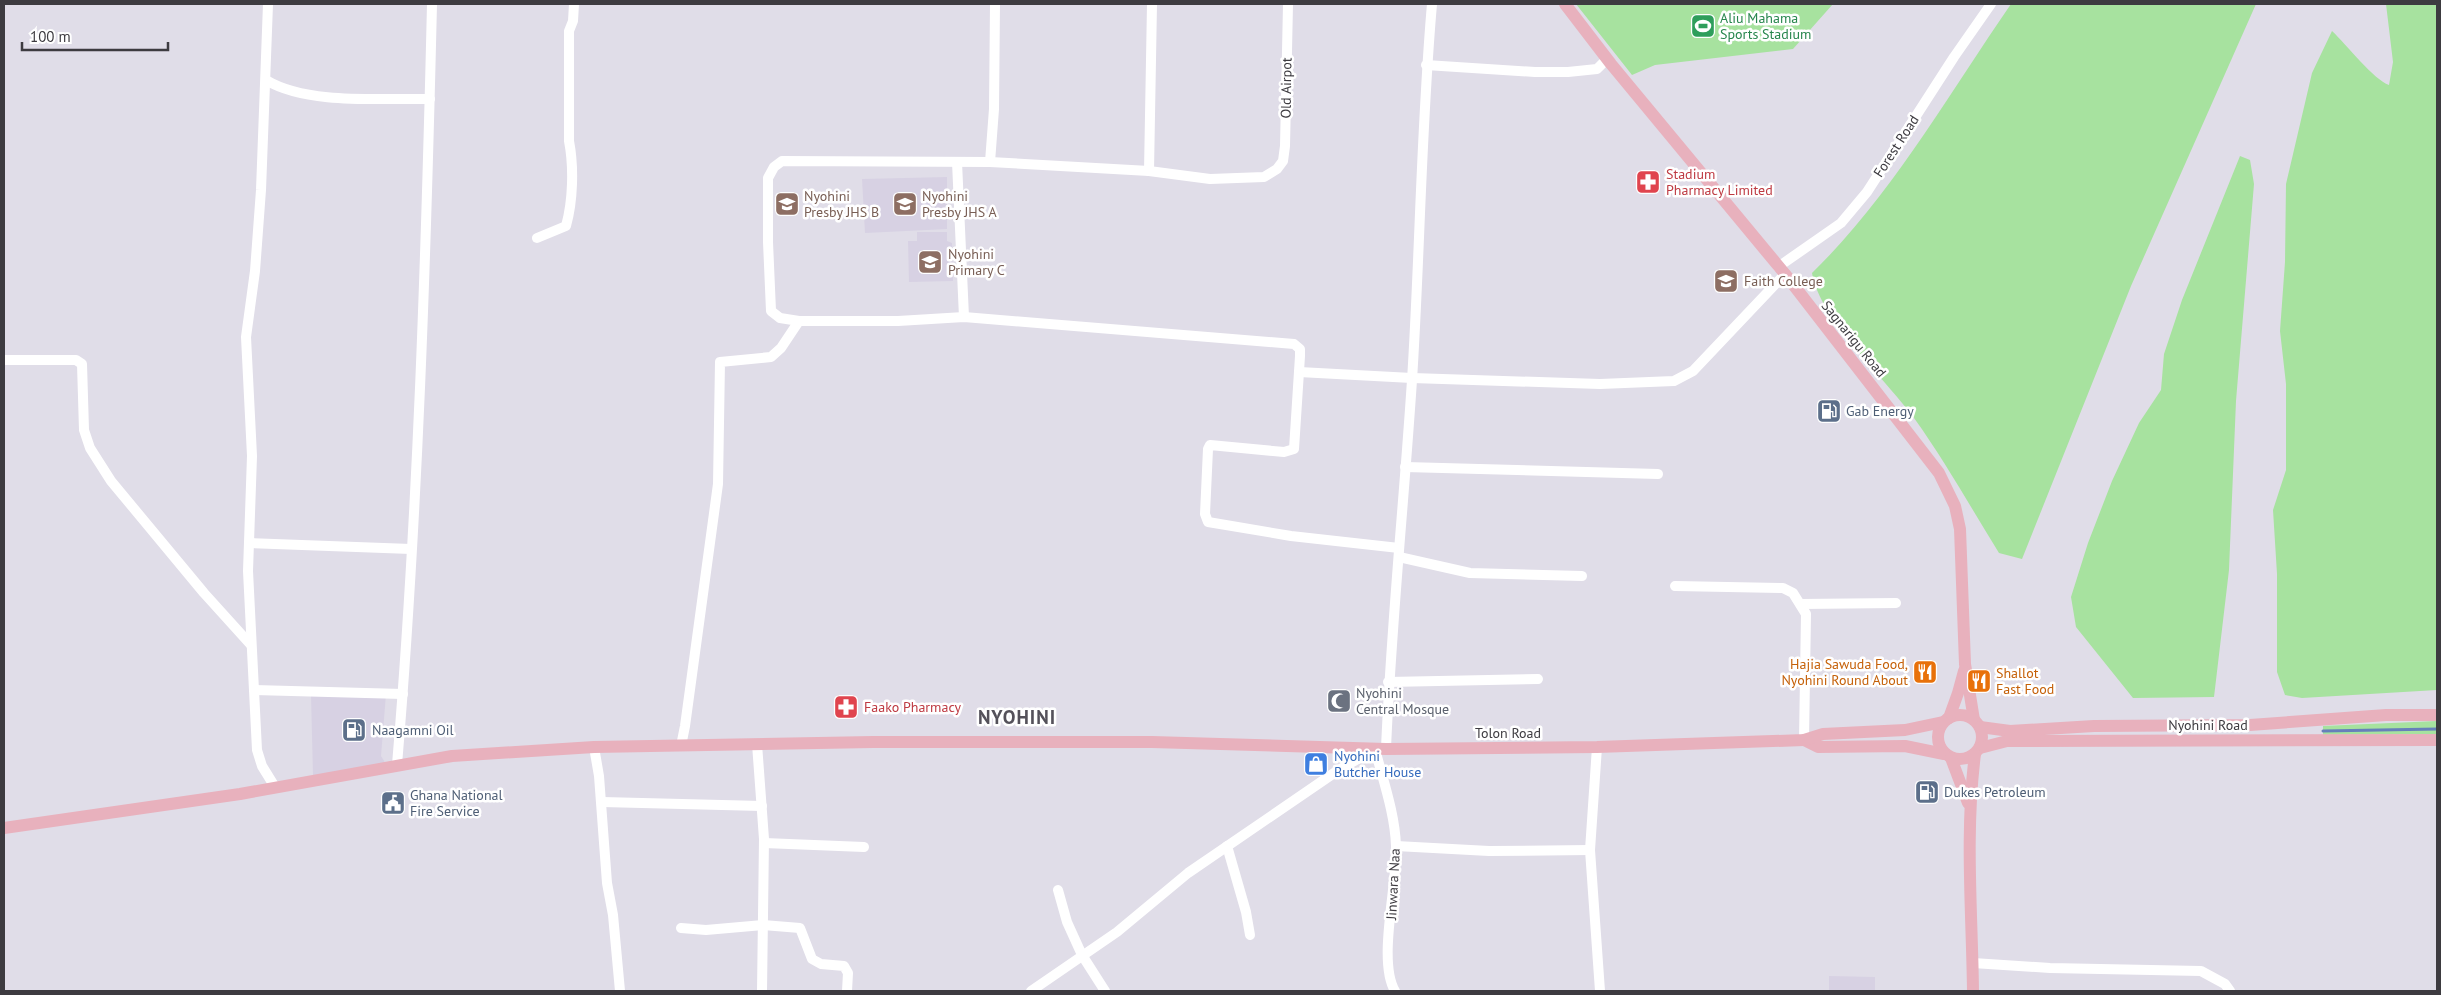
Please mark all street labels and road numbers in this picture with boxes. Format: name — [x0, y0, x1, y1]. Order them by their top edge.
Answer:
street label: Old Airpot — [1276, 57, 1296, 119]
street label: Forest Road — [1869, 111, 1923, 181]
street label: Sagnarigu Road — [1818, 297, 1890, 381]
street label: Nyohini Road — [2168, 716, 2248, 734]
street label: Tolon Road — [1475, 724, 1541, 742]
street label: Jinwara Naa — [1382, 848, 1404, 921]

